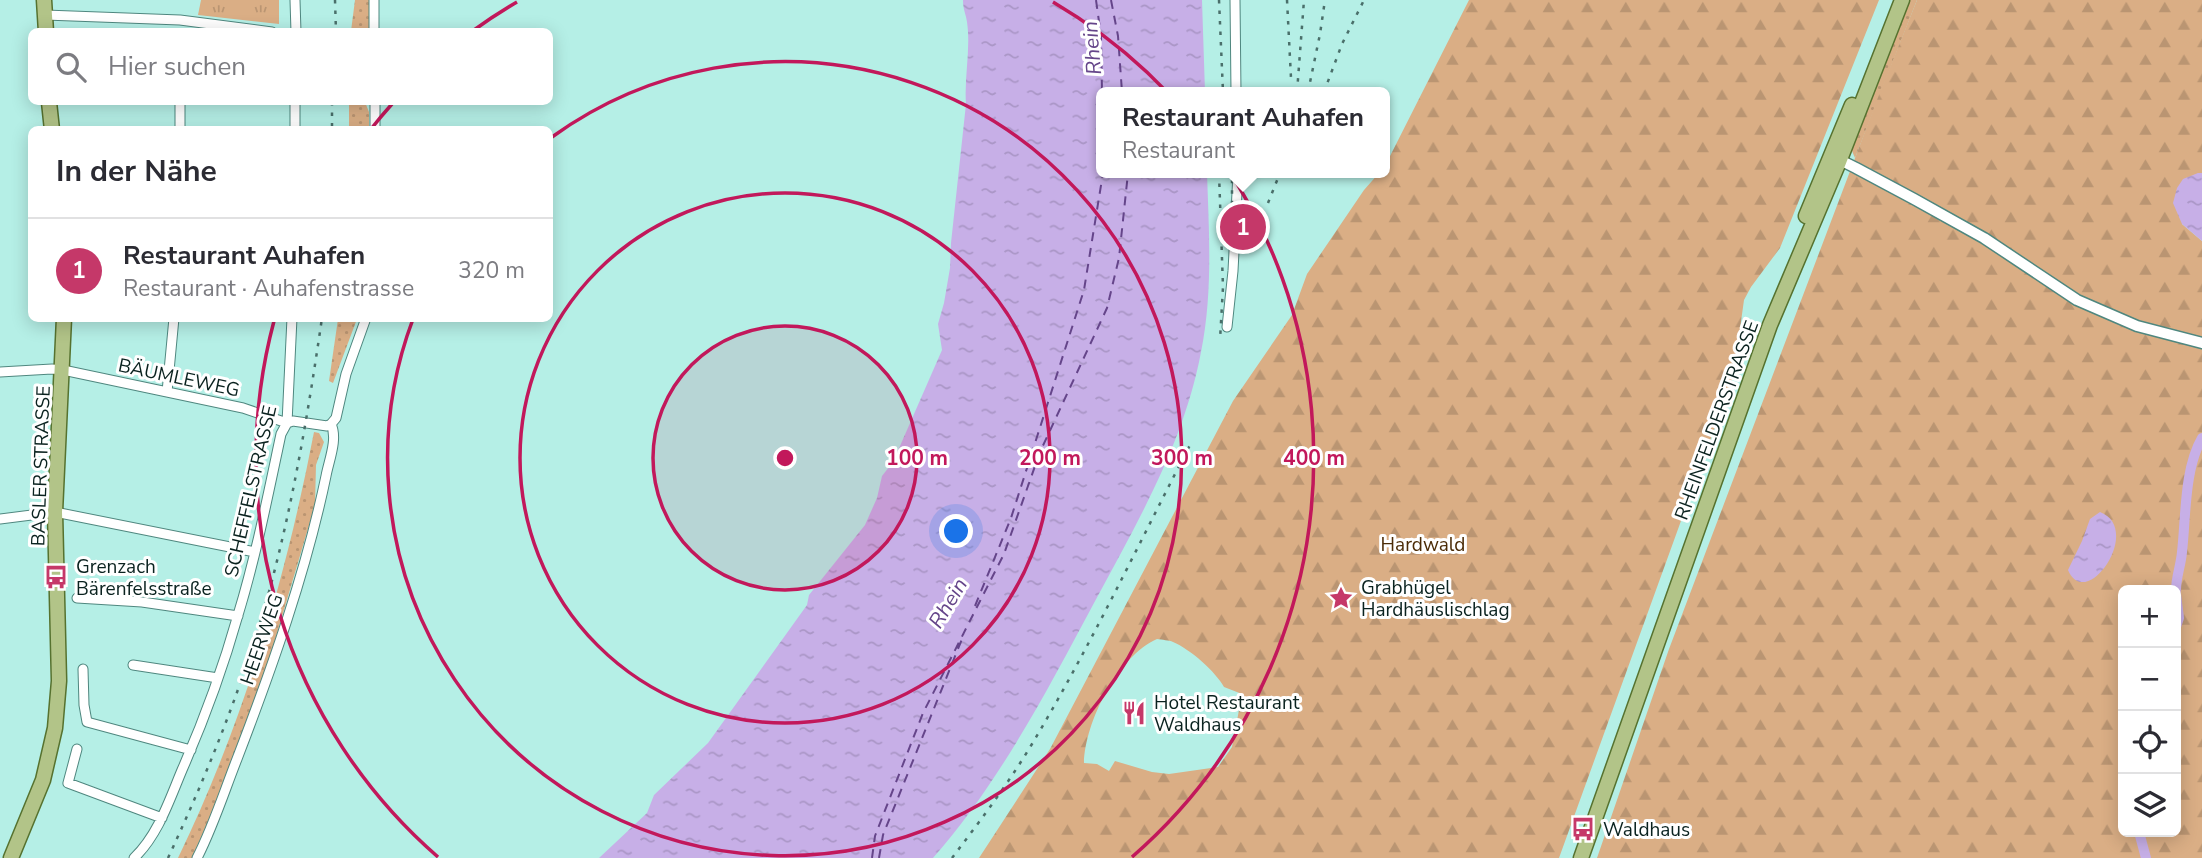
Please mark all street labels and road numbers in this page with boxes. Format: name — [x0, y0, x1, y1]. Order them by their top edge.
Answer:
street label: RHEINFELDERSTRASSE — [1669, 317, 1765, 524]
street label: BÄUMLEWEG — [116, 352, 242, 404]
street label: BASLER STRASSE — [25, 385, 57, 547]
street label: SCHEFFELSTRASSE — [219, 403, 283, 580]
street label: HEERWEG — [234, 590, 290, 688]

